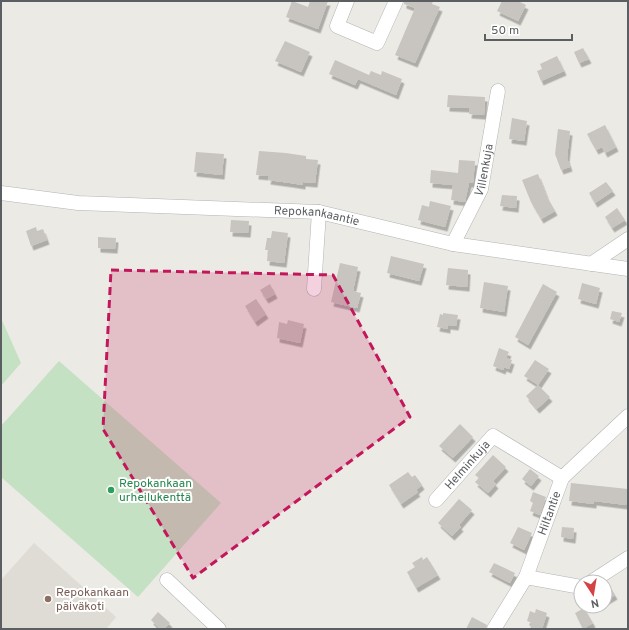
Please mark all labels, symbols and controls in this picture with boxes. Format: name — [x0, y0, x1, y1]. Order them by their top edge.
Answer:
scale bar — [485, 16, 572, 42]
text: 50 m — [491, 23, 519, 39]
street label: Villenkuja — [471, 143, 498, 200]
street label: Repokankaantie — [274, 203, 361, 230]
street label: Helminkuja — [442, 438, 494, 494]
place label: Repokankaan urheilukenttä — [119, 476, 192, 506]
marker: Repokankaan urheilukenttä — [106, 485, 116, 495]
street label: Hiltantie — [535, 489, 566, 538]
north arrow — [573, 574, 613, 614]
place label: Repokankaan päiväkoti — [56, 585, 129, 615]
marker: Repokankaan päiväkoti — [43, 594, 53, 604]
text: N — [590, 595, 600, 610]

